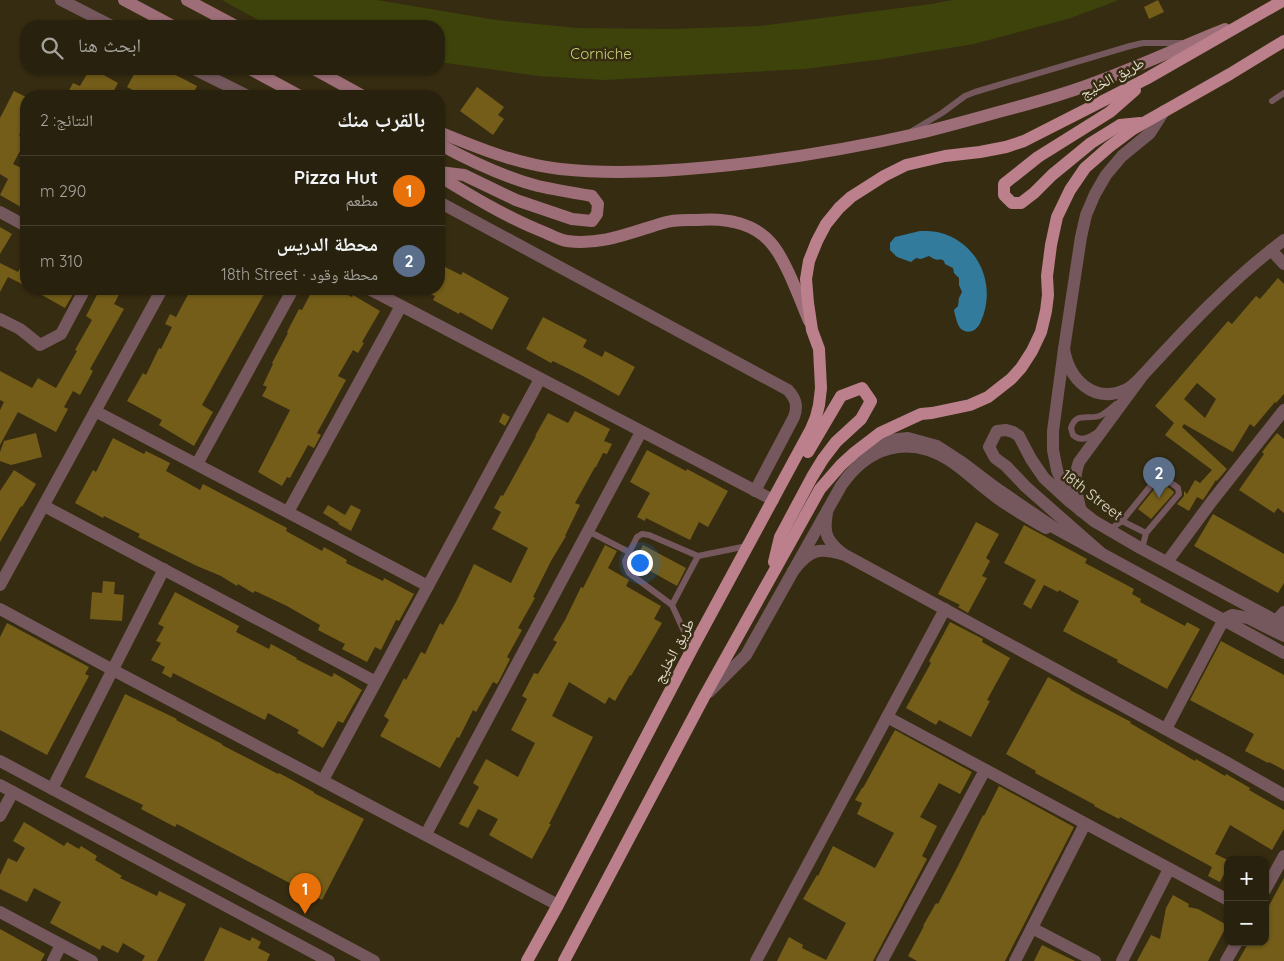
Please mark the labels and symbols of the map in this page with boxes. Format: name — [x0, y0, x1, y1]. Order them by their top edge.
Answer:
park label: Corniche — [570, 44, 632, 63]
street label: طريق الخليج — [1076, 53, 1148, 103]
pin: 2 — [1143, 457, 1175, 498]
street label: 18th Street — [1058, 465, 1127, 524]
your location — [627, 550, 653, 576]
street label: طريق الخليج — [649, 615, 699, 687]
pin: 1 — [289, 873, 321, 914]

